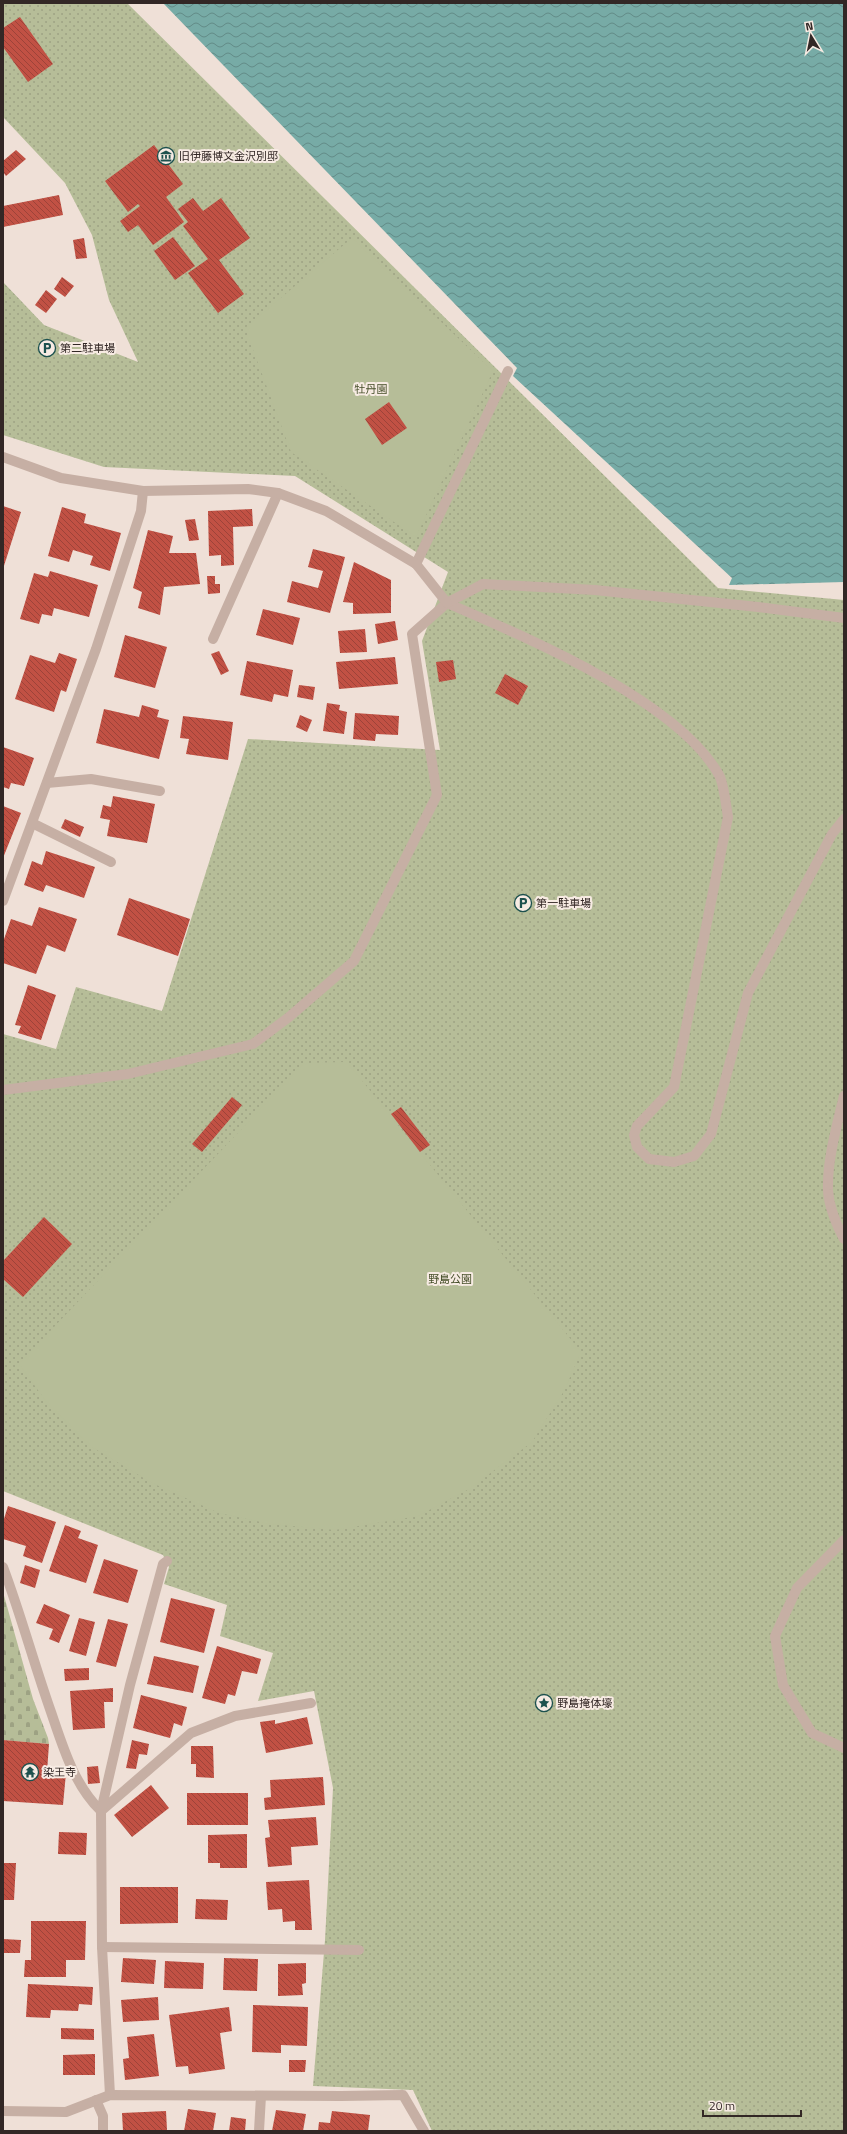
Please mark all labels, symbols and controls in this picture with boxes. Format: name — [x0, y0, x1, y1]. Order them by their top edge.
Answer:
north arrow — [791, 16, 831, 56]
text: N — [804, 18, 814, 35]
museum icon: 旧伊藤博文金沢別邸 — [156, 146, 176, 166]
place label: 旧伊藤博文金沢別邸 — [179, 148, 278, 164]
parking icon: 第二駐車場 — [37, 338, 57, 358]
place label: 第二駐車場 — [60, 340, 115, 356]
park label: 牡丹園 — [355, 381, 388, 397]
parking icon: 第一駐車場 — [513, 893, 533, 913]
place label: 第一駐車場 — [536, 895, 591, 911]
park label: 野島公園 — [428, 1271, 472, 1287]
place icon: 野島掩体壕 — [534, 1693, 554, 1713]
place label: 野島掩体壕 — [557, 1695, 612, 1711]
temple icon: 染王寺 — [20, 1762, 40, 1782]
place label: 染王寺 — [43, 1764, 76, 1780]
scale bar — [703, 2092, 801, 2118]
text: 20 m — [709, 2096, 735, 2115]

